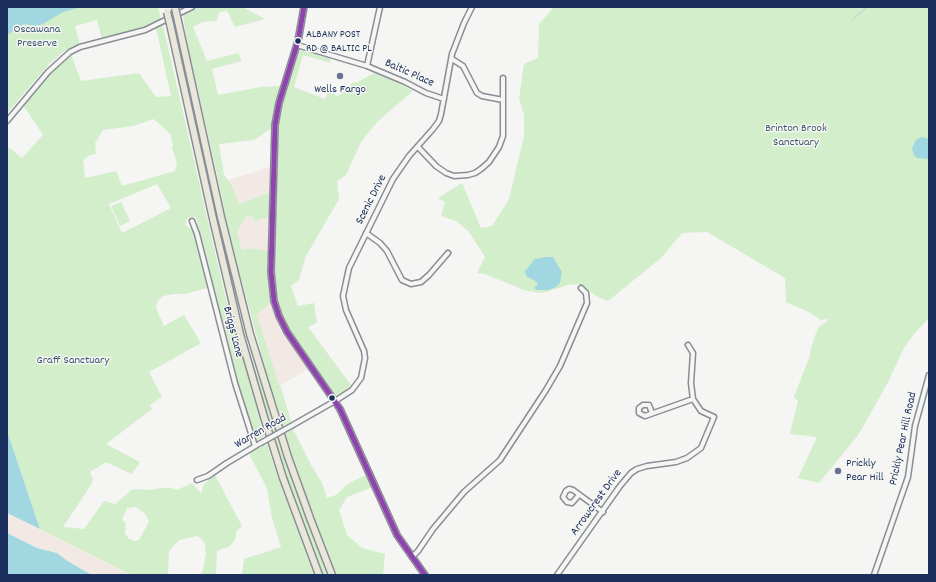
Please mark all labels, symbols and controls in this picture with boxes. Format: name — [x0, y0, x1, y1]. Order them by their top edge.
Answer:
park label: Oscawana Preserve — [14, 23, 60, 51]
place label: ALBANY POST RD @ BALTIC PL — [306, 28, 372, 54]
marker: ALBANY POST RD @ BALTIC PL — [293, 36, 303, 46]
street label: Baltic Place — [382, 57, 436, 91]
marker: Wells Fargo — [335, 71, 345, 81]
place label: Wells Fargo — [314, 83, 366, 97]
park label: Brinton Brook Sanctuary — [765, 122, 827, 150]
street label: Scenic Drive — [353, 173, 391, 227]
street label: Briggs Lane — [219, 305, 245, 359]
park label: Graff Sanctuary — [37, 354, 109, 368]
street label: Prickly Pear Hill Road — [887, 391, 921, 487]
unlabelled marker — [327, 393, 337, 403]
street label: Warren Road — [233, 411, 289, 453]
place label: Prickly Pear Hill — [846, 457, 884, 485]
marker: Prickly Pear Hill — [833, 466, 843, 476]
street label: Arrowcrest Drive — [568, 467, 626, 539]

